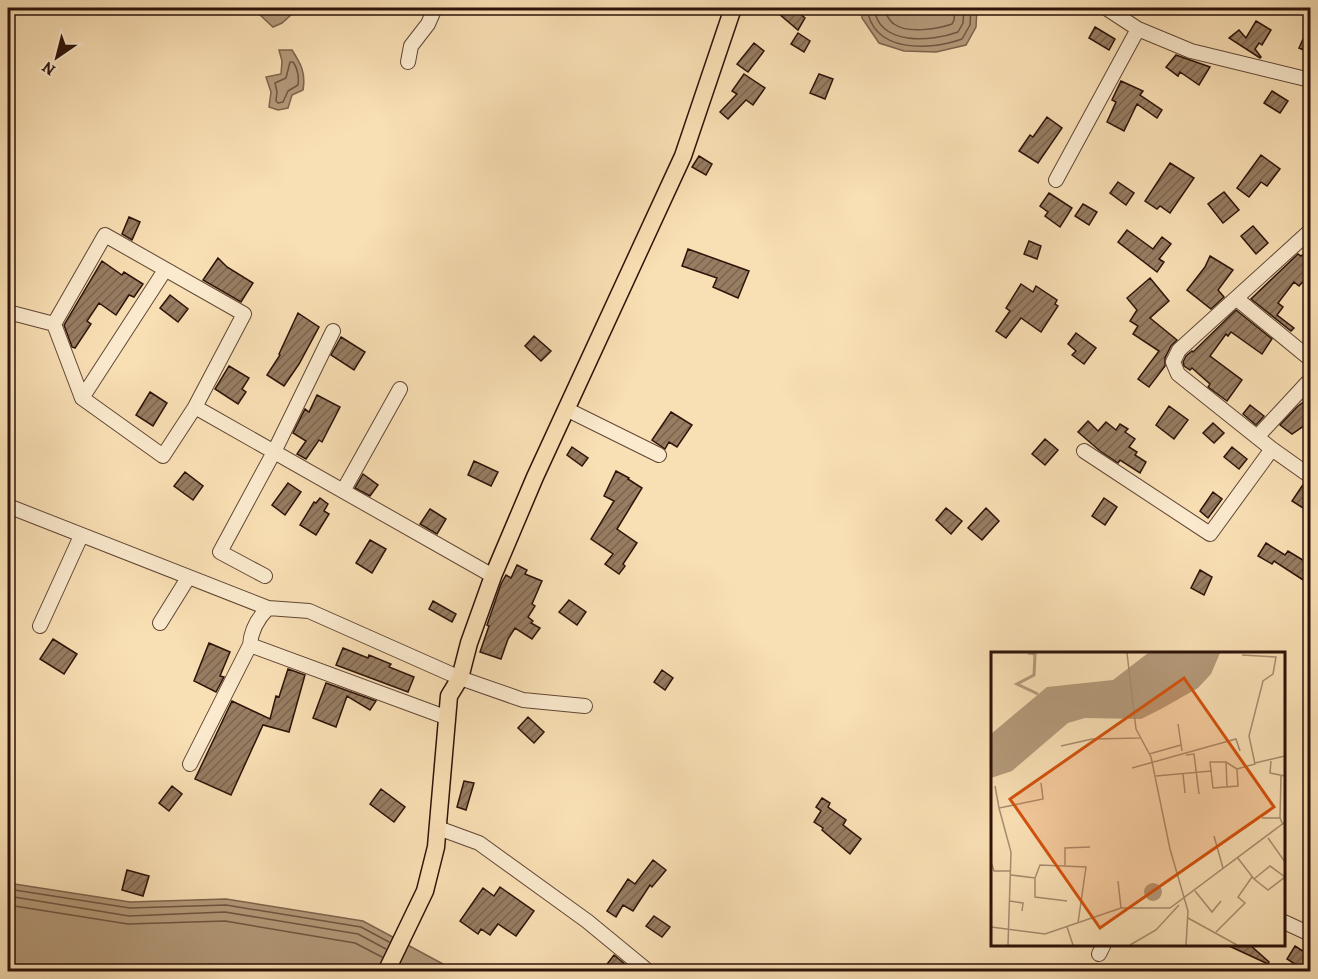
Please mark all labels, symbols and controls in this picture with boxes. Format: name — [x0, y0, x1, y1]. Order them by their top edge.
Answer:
north arrow — [27, 27, 87, 87]
text: N — [38, 56, 60, 81]
inset map — [991, 652, 1285, 946]

